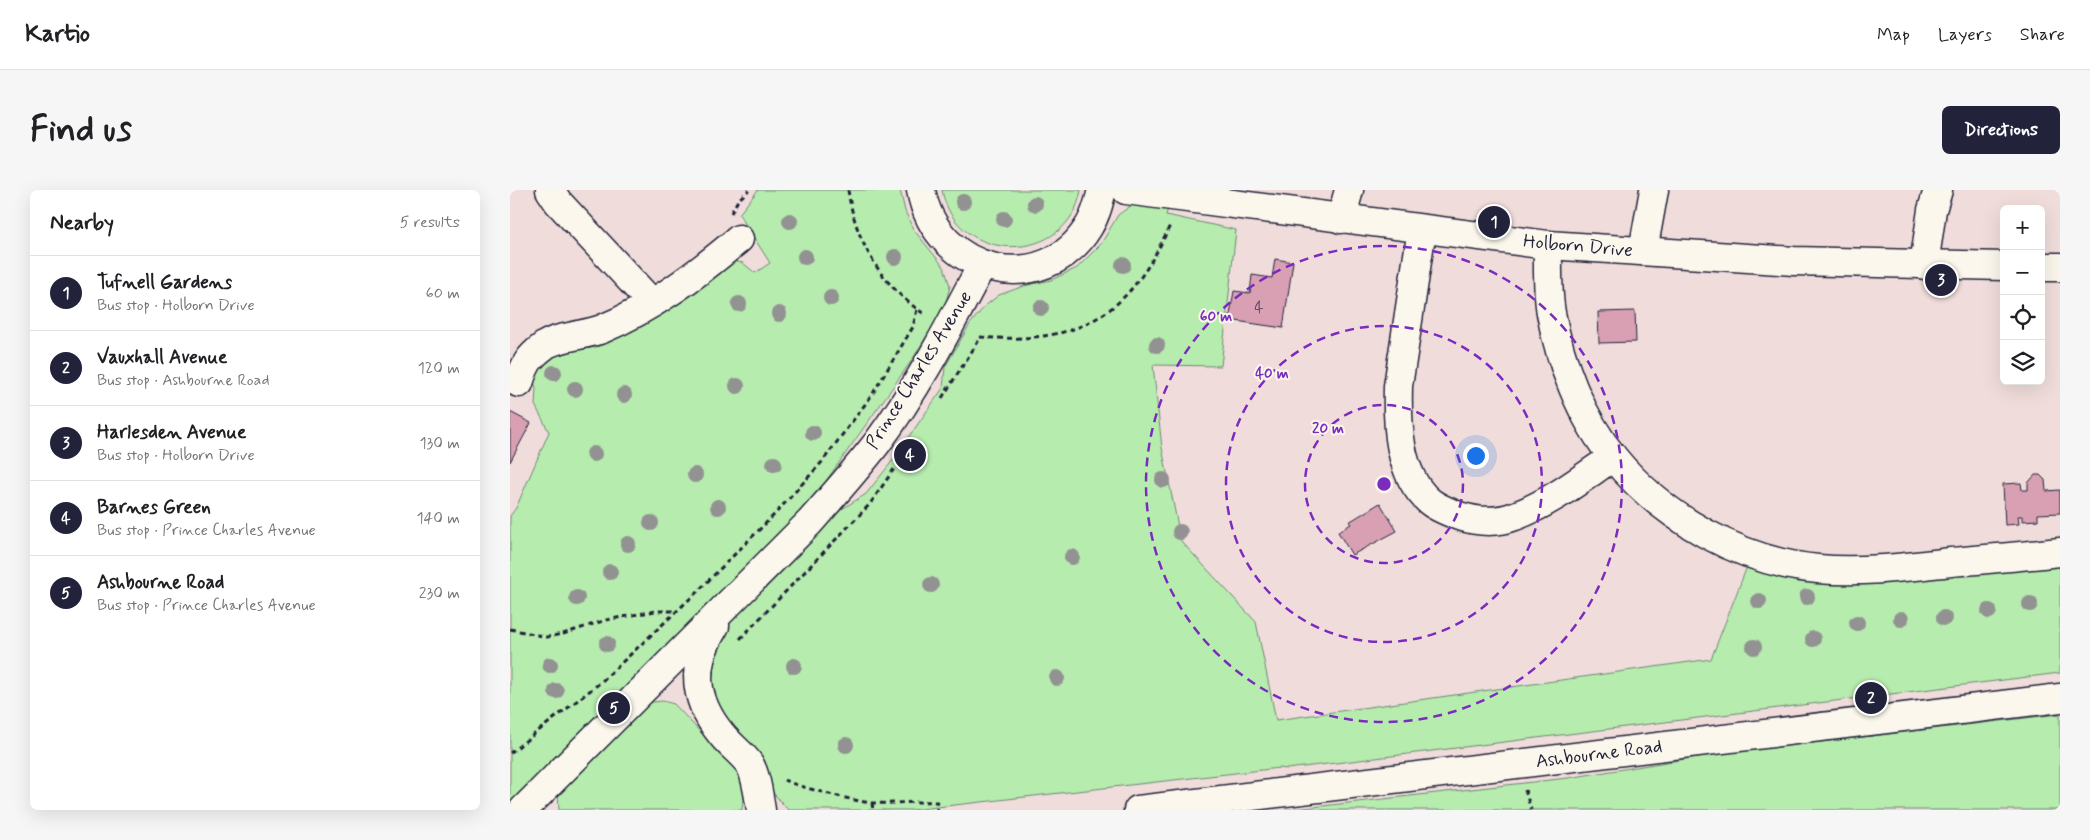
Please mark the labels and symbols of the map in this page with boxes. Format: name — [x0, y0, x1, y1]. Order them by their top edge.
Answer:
pin: 1 — [1478, 203, 1510, 241]
street label: Holborn Drive — [1522, 229, 1634, 263]
pin: 3 — [1925, 261, 1957, 299]
street label: Prince Charles Avenue — [860, 286, 978, 454]
house number: 4 — [1254, 297, 1264, 318]
text: 60 m — [1200, 307, 1232, 327]
text: 40 m — [1255, 364, 1289, 384]
text: 20 m — [1312, 419, 1344, 439]
pin: 4 — [894, 436, 926, 474]
your location — [1463, 443, 1489, 469]
centre of rings — [1375, 475, 1393, 493]
pin: 2 — [1855, 679, 1887, 717]
pin: 5 — [598, 689, 630, 727]
street label: Ashbourne Road — [1534, 734, 1664, 774]

